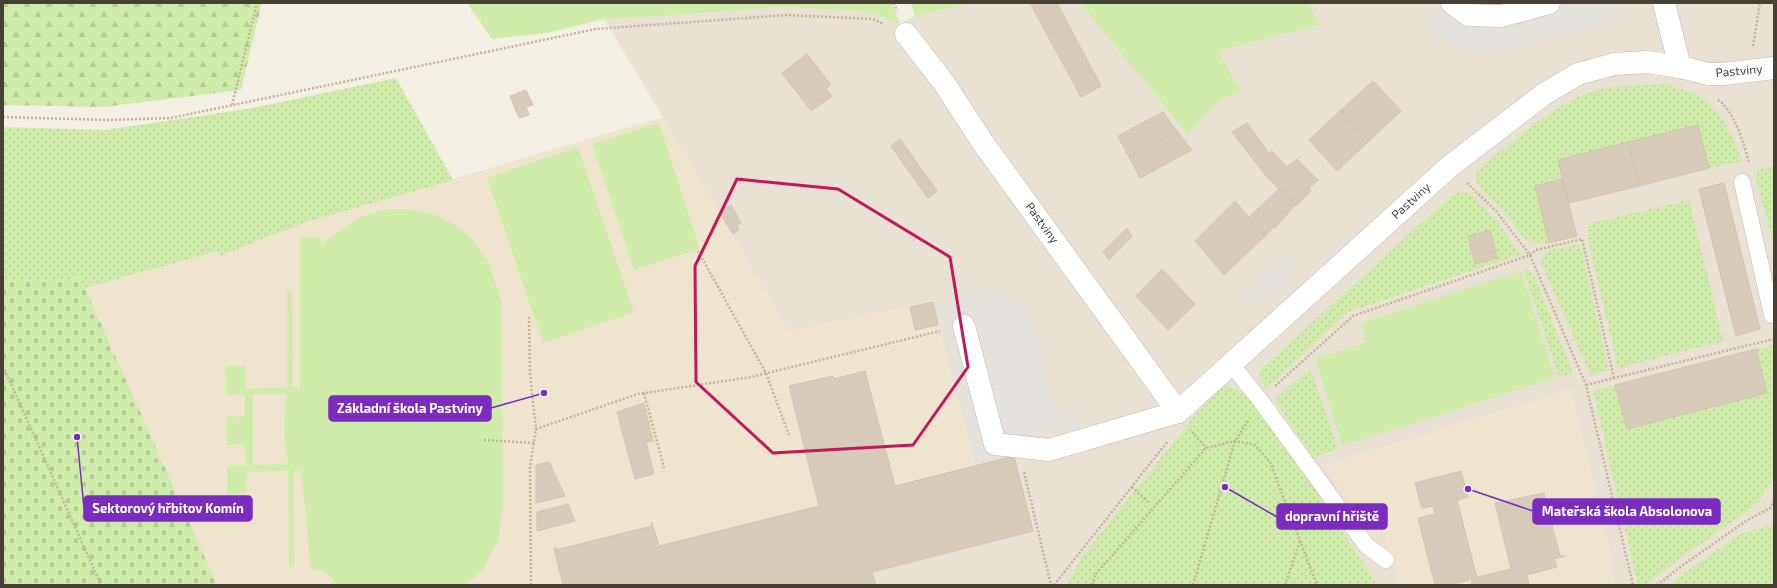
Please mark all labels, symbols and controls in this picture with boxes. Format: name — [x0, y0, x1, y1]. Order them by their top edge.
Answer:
street label: Pastviny — [1715, 61, 1764, 79]
street label: Pastviny — [1388, 179, 1433, 221]
street label: Pastviny — [1023, 199, 1063, 246]
callout: Základní škola Pastviny — [329, 396, 491, 421]
text: Základní škola Pastviny — [337, 400, 484, 416]
callout: Sektorový hřbitov Komín — [84, 496, 252, 521]
callout: Mateřská škola Absolonova — [1533, 499, 1720, 524]
text: Sektorový hřbitov Komín — [92, 500, 244, 516]
text: Mateřská škola Absolonova — [1542, 503, 1712, 519]
callout: dopravní hřiště — [1277, 504, 1387, 529]
text: dopravní hřiště — [1285, 508, 1379, 524]

